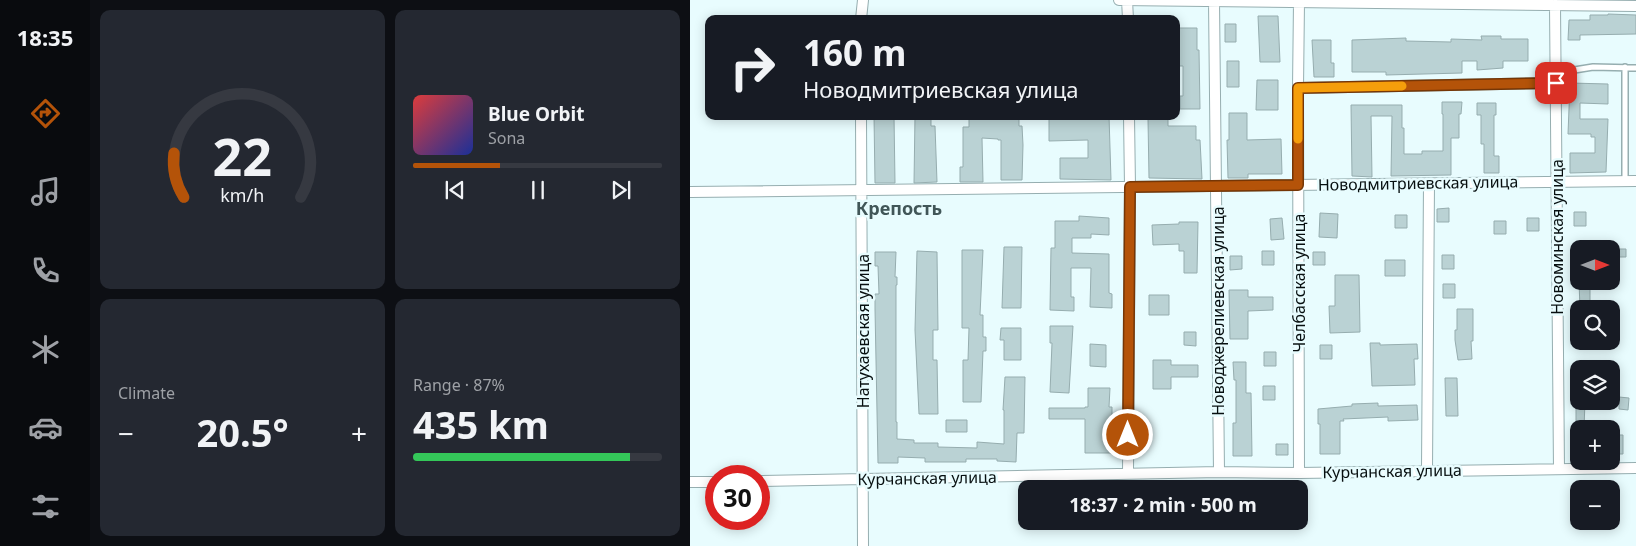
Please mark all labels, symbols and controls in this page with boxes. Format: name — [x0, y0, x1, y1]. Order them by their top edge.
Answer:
text: 18:35 — [17, 22, 73, 52]
text: 160 m — [803, 29, 906, 76]
icon: right — [720, 35, 785, 100]
pin — [1535, 62, 1577, 104]
icon: arrive — [1542, 69, 1570, 97]
text: Новодмитриевская улица — [803, 74, 1079, 104]
icon: directions — [28, 96, 63, 131]
text: Blue Orbit — [488, 101, 584, 127]
text: 22 — [213, 120, 272, 191]
text: Sona — [488, 127, 525, 149]
street label: Новоминская улица — [1546, 159, 1568, 315]
street label: Новодмитриевская улица — [1318, 170, 1518, 196]
icon: music — [28, 174, 63, 209]
icon: previous — [441, 176, 469, 204]
icon: pause — [524, 176, 552, 204]
icon: next — [607, 176, 635, 204]
text: km/h — [221, 183, 264, 207]
district label: Крепость — [856, 196, 942, 220]
street label: Новоджерелиевская улица — [1207, 206, 1229, 416]
street label: Челбасская улица — [1288, 214, 1310, 352]
north arrow — [1570, 240, 1620, 290]
map controls — [1570, 240, 1620, 530]
icon: phone — [28, 253, 63, 288]
street label: Натухаевская улица — [852, 254, 874, 408]
button: search — [1570, 300, 1620, 350]
icon: climate — [28, 332, 63, 367]
button: layers — [1570, 360, 1620, 410]
text: Range · 87% — [413, 374, 505, 396]
text: Climate — [118, 382, 175, 404]
text: 435 km — [413, 398, 549, 450]
text: 20.5° — [197, 406, 289, 458]
position arrow — [1101, 408, 1153, 460]
icon: car — [28, 410, 63, 445]
text: − — [118, 414, 134, 452]
text: + — [351, 414, 367, 452]
button: + — [1570, 420, 1620, 470]
street label: Курчанская улица — [1322, 459, 1462, 483]
speed limit sign: 30 — [705, 465, 770, 530]
street label: Курчанская улица — [857, 466, 997, 490]
button: − — [1570, 480, 1620, 530]
icon: filters — [28, 489, 63, 524]
text: 18:37 · 2 min · 500 m — [1069, 492, 1257, 518]

